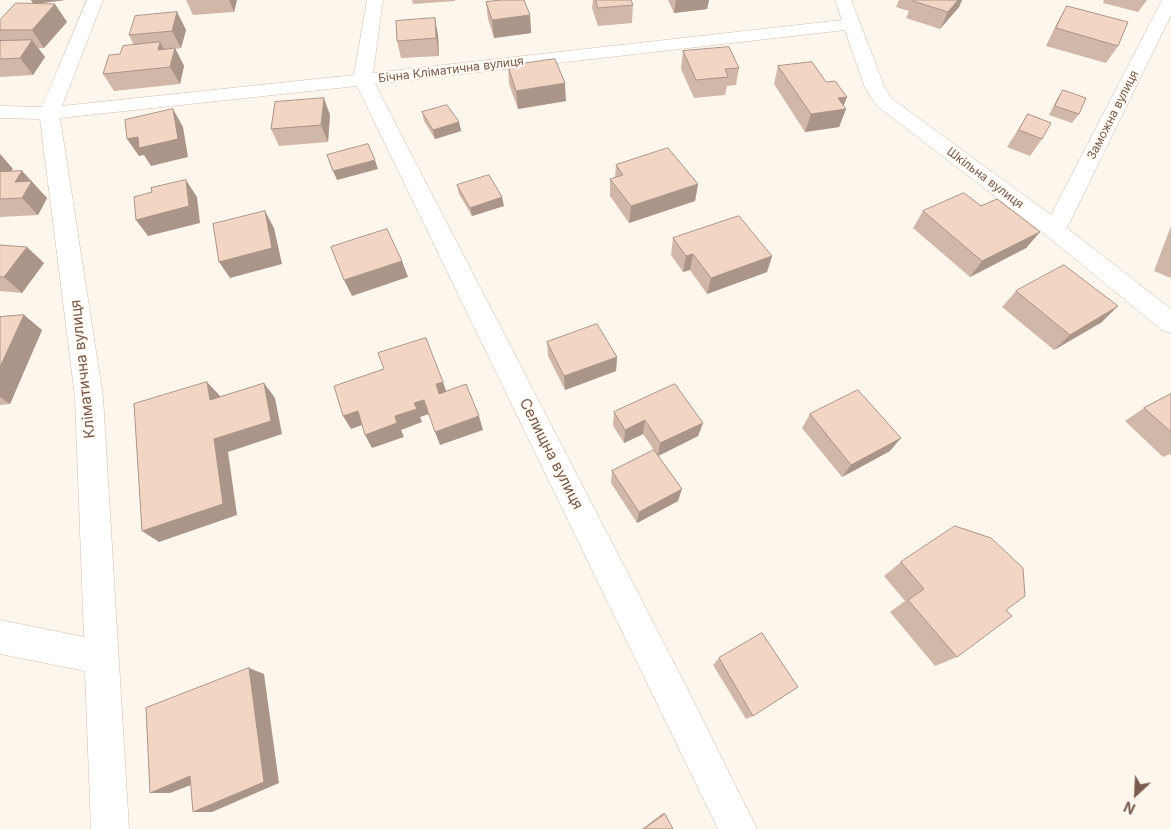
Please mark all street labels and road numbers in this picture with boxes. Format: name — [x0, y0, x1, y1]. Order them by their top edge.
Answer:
street label: Бічна Кліматична вулиця — [377, 54, 525, 86]
street label: Заможна вулиця — [1084, 68, 1142, 162]
street label: Шкільна вулиця — [944, 144, 1026, 212]
street label: Кліматична вулиця — [67, 299, 99, 439]
street label: Селищна вулиця — [515, 395, 587, 513]

